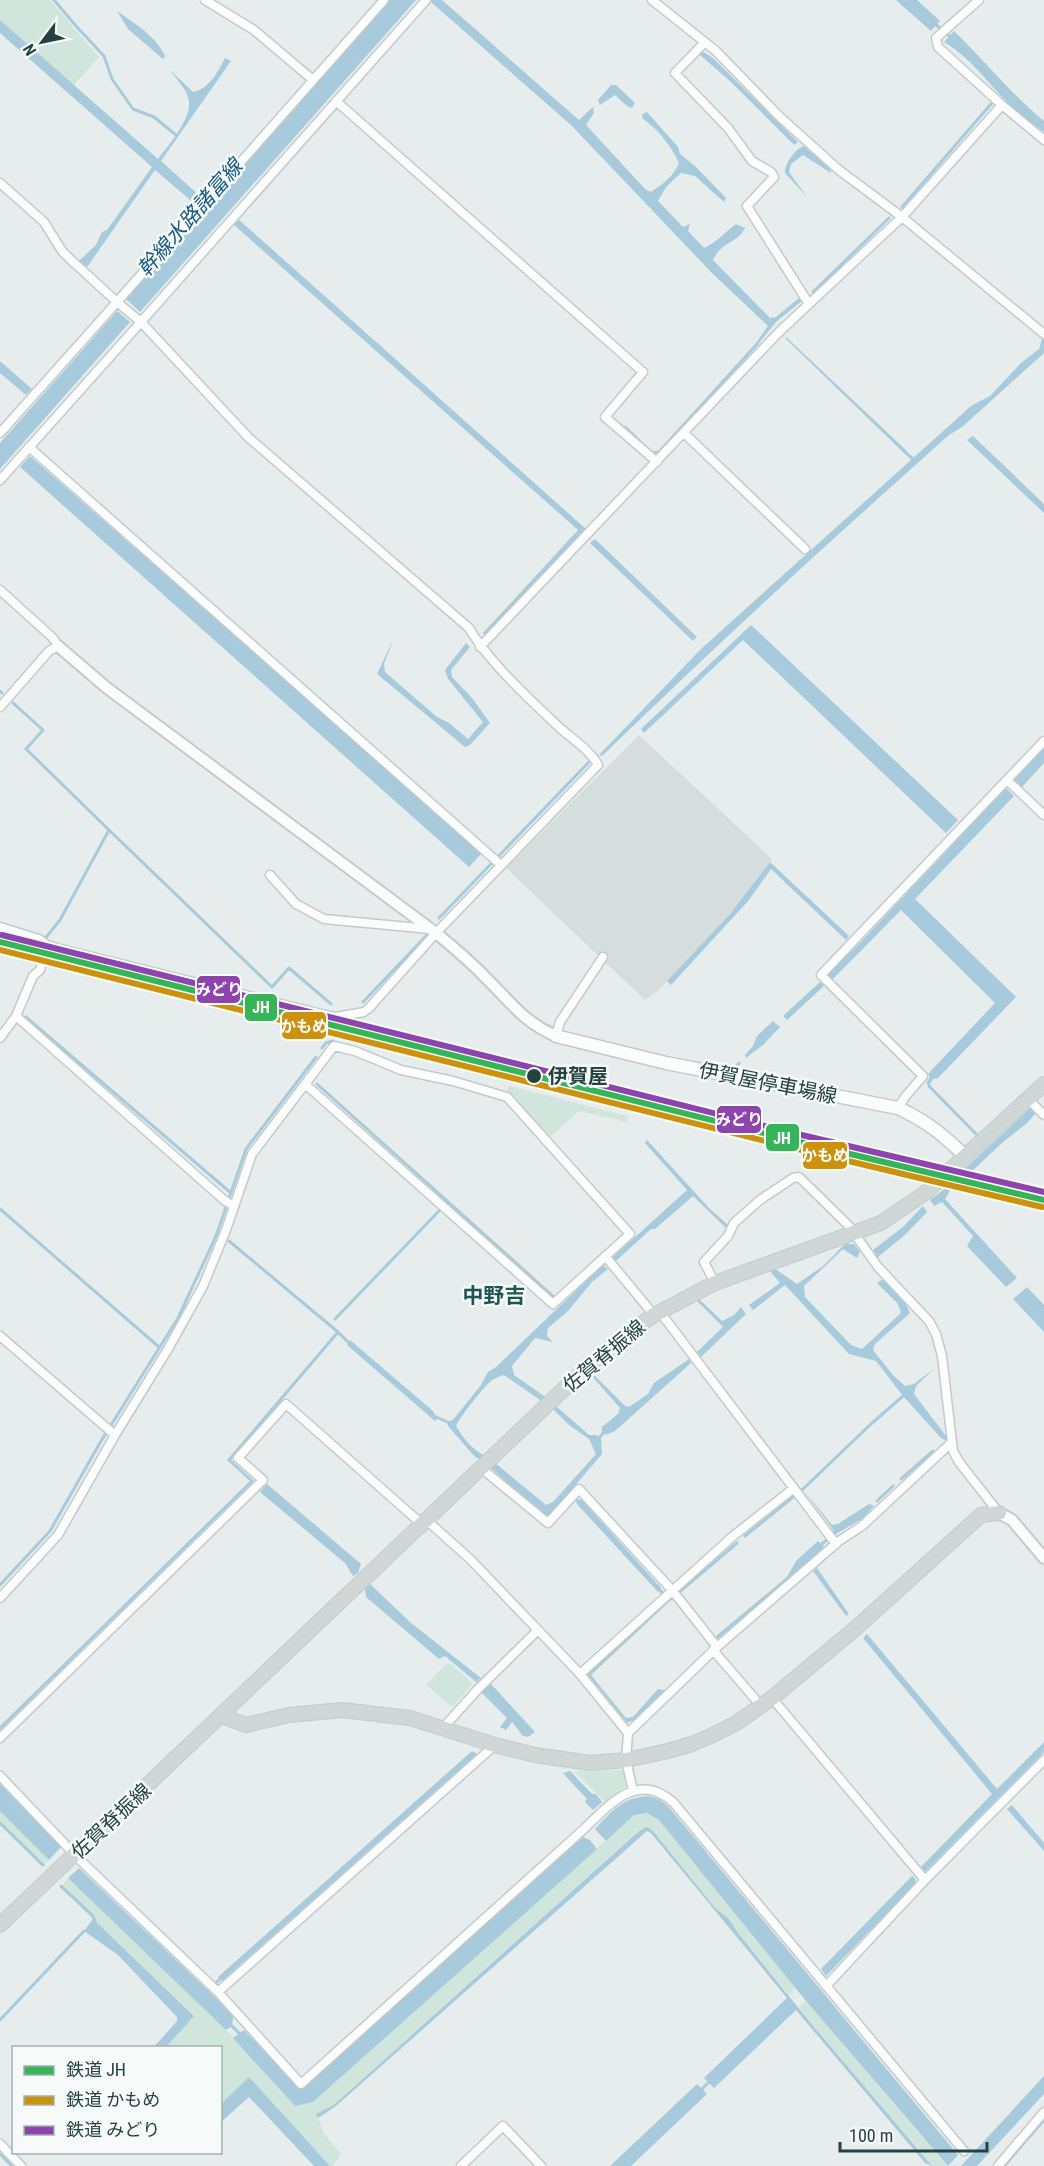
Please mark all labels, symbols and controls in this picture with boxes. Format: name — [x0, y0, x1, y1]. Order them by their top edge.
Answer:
north arrow — [12, 12, 72, 72]
text: N — [19, 40, 40, 59]
water label: 幹線水路諸富線 — [133, 152, 249, 281]
line badge: みどり — [196, 975, 241, 1004]
text: みどり — [195, 980, 243, 999]
line badge: JH — [244, 993, 278, 1022]
text: JH — [252, 998, 270, 1017]
line badge: かもめ — [281, 1011, 327, 1040]
text: かもめ — [280, 1017, 328, 1036]
street label: 伊賀屋停車場線 — [697, 1058, 839, 1108]
place label: 伊賀屋 — [548, 1064, 608, 1088]
marker: 伊賀屋 — [525, 1067, 543, 1085]
line badge: みどり — [716, 1105, 762, 1134]
text: みどり — [715, 1110, 763, 1129]
line badge: JH — [765, 1123, 800, 1152]
text: JH — [773, 1129, 791, 1148]
line badge: かもめ — [802, 1141, 848, 1170]
text: かもめ — [801, 1146, 849, 1165]
district label: 中野吉 — [463, 1284, 526, 1308]
street label: 佐賀脊振線 — [558, 1315, 650, 1397]
street label: 佐賀脊振線 — [66, 1778, 156, 1864]
legend — [12, 2046, 222, 2154]
text: 鉄道 JH — [66, 2059, 126, 2080]
text: 鉄道 かもめ — [66, 2089, 160, 2110]
scale bar — [840, 2115, 987, 2153]
text: 鉄道 みどり — [66, 2119, 160, 2140]
text: 100 m — [849, 2125, 893, 2146]

